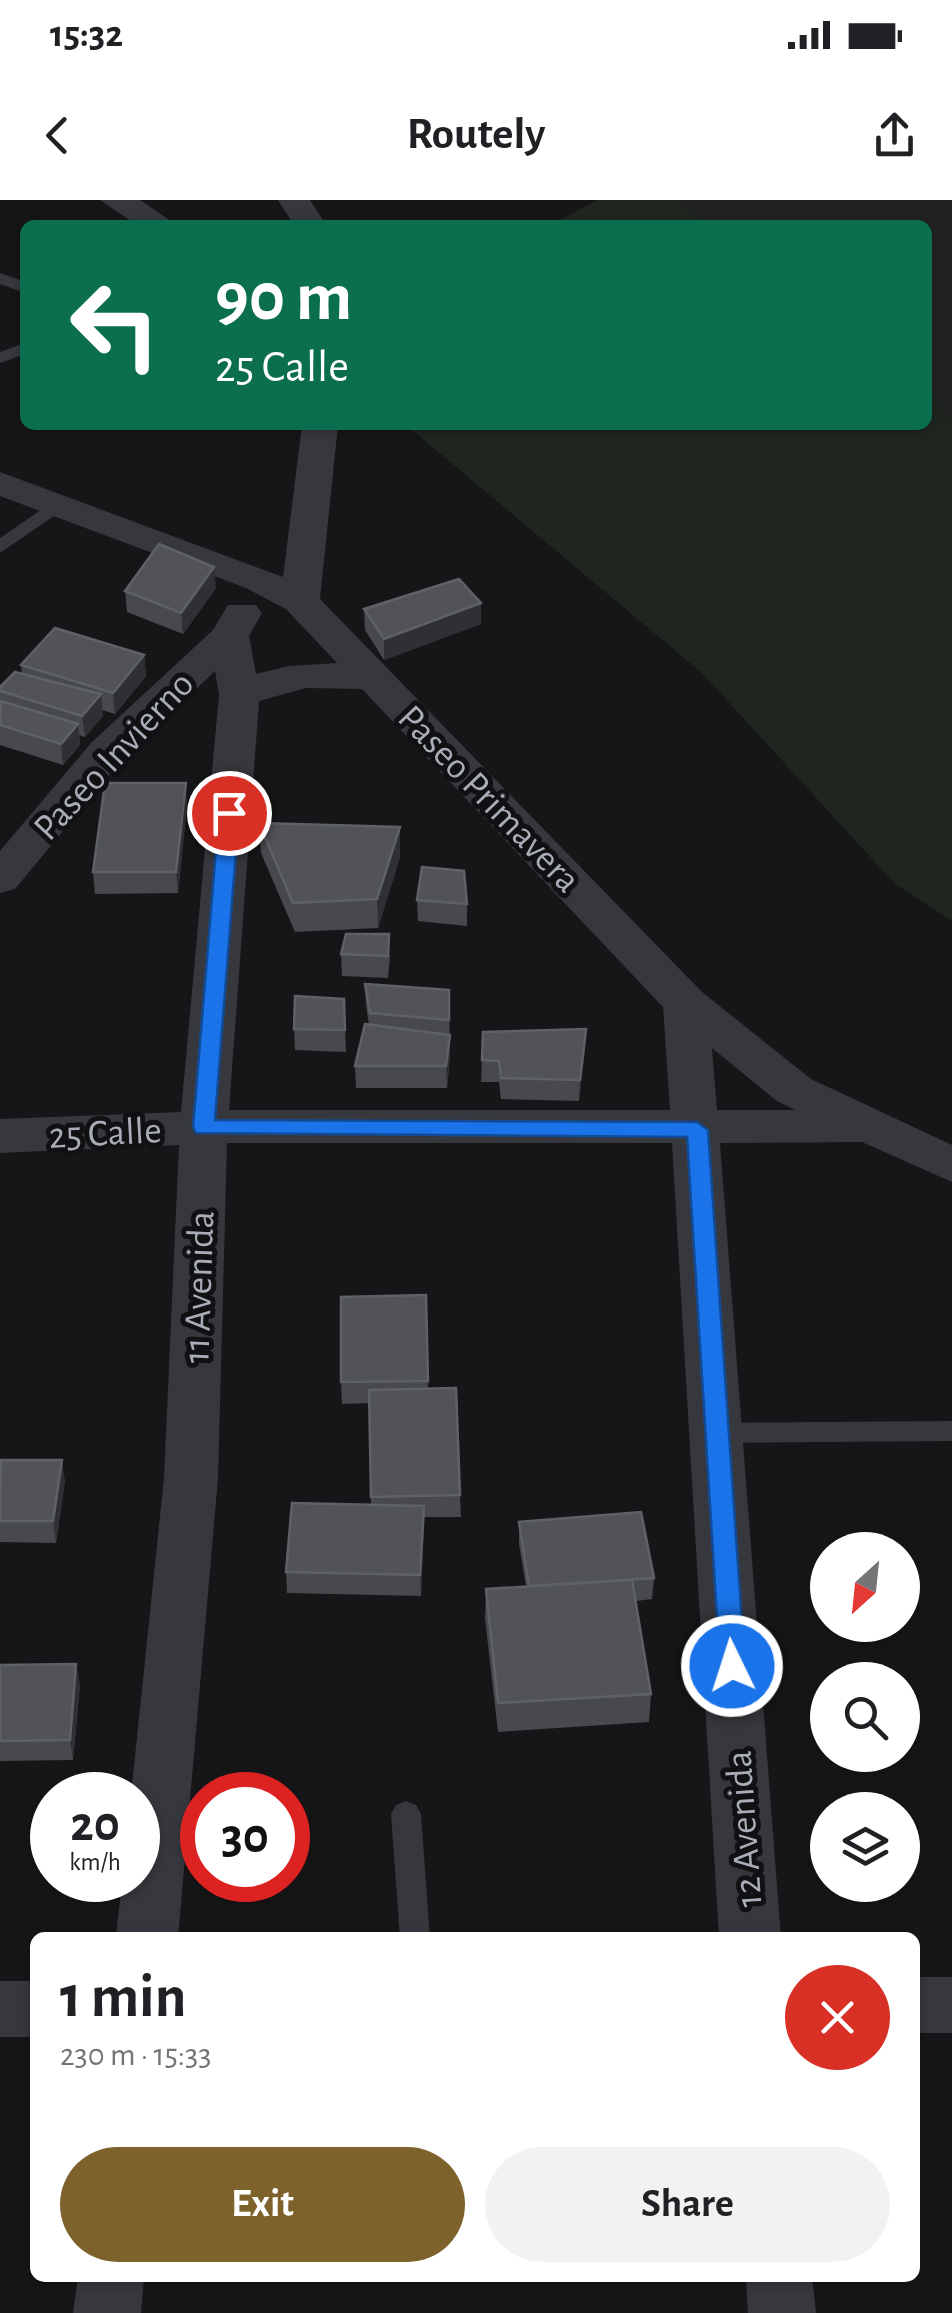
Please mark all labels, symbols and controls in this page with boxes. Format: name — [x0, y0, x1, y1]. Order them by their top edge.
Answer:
text: 15:32 — [50, 16, 123, 54]
icon: back — [30, 108, 85, 163]
icon: share — [867, 108, 922, 163]
text: Routely — [407, 112, 545, 157]
icon: left — [50, 260, 180, 390]
text: 90 m — [215, 263, 352, 333]
text: 25 Calle — [215, 345, 349, 390]
street label: Paseo Invierno — [27, 665, 202, 848]
street label: Paseo Primavera — [390, 699, 587, 900]
pin — [187, 771, 272, 856]
icon: arrive — [202, 786, 257, 841]
street label: 25 Calle — [48, 1112, 163, 1156]
street label: 11 Avenida — [178, 1210, 222, 1364]
north arrow — [810, 1532, 920, 1642]
map controls — [810, 1532, 920, 1902]
position arrow — [680, 1614, 784, 1718]
button: search — [810, 1662, 920, 1772]
street label: 12 Avenida — [721, 1749, 769, 1908]
speed limit sign: 30 — [180, 1772, 310, 1902]
button: layers — [810, 1792, 920, 1902]
text: 20 — [70, 1800, 120, 1850]
text: km/h — [69, 1850, 121, 1875]
button: close — [785, 1965, 890, 2070]
text: 1 min — [60, 1968, 186, 2028]
text: 230 m · 15:33 — [60, 2039, 212, 2071]
button: Exit — [60, 2147, 465, 2262]
button: Share — [485, 2147, 890, 2262]

